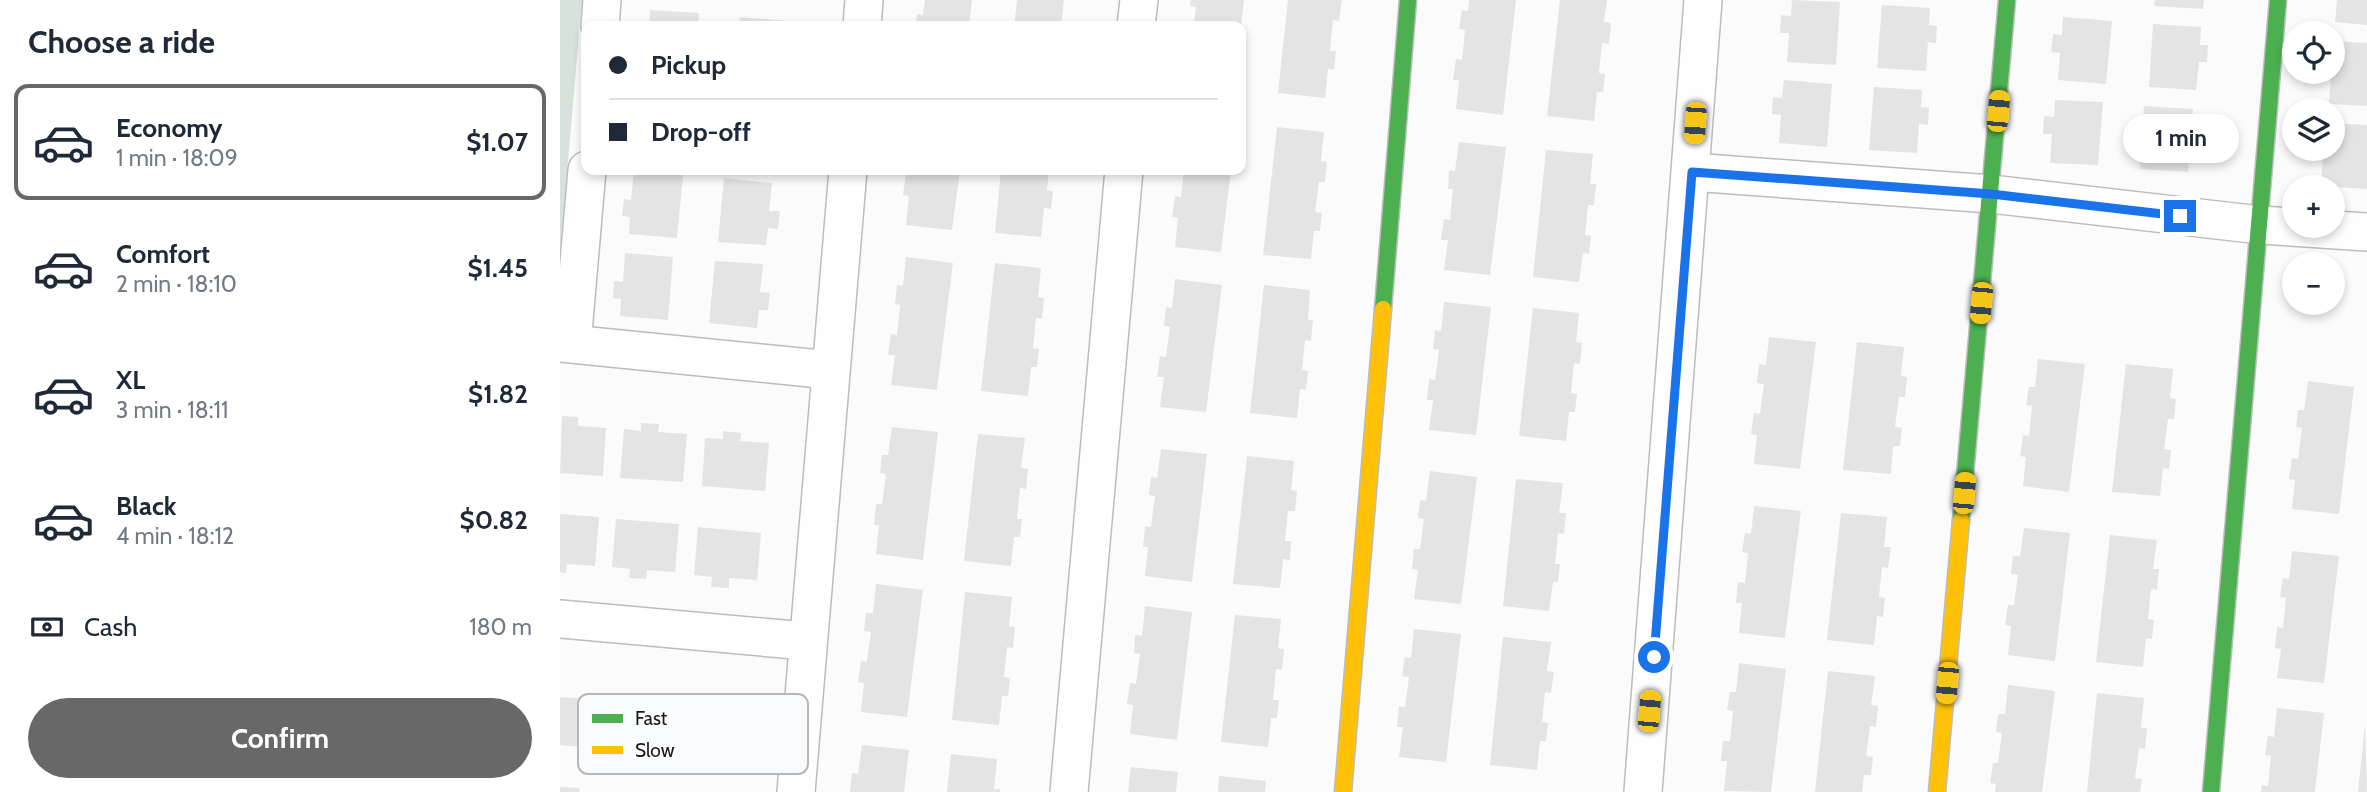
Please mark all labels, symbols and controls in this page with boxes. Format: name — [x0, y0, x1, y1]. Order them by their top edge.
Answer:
map controls — [2282, 21, 2345, 315]
button: locate — [2282, 21, 2345, 84]
text: Choose a ride — [28, 22, 215, 61]
text: Pickup — [651, 49, 726, 81]
car — [1986, 89, 2011, 133]
button: layers — [2282, 98, 2345, 161]
car — [1684, 101, 1707, 145]
icon: car — [32, 111, 95, 174]
text: Economy — [116, 112, 222, 144]
callout: 1 min — [2122, 114, 2238, 164]
text: Drop-off — [651, 116, 751, 148]
text: 1 min — [2155, 124, 2207, 152]
text: $1.07 — [466, 126, 528, 158]
text: 1 min · 18:09 — [116, 144, 238, 172]
button: + — [2282, 175, 2345, 238]
route end — [2164, 200, 2196, 232]
icon: car — [32, 237, 95, 300]
text: Comfort — [116, 238, 210, 270]
text: $1.45 — [467, 252, 528, 284]
button: − — [2282, 252, 2345, 315]
text: 2 min · 18:10 — [116, 270, 237, 298]
car — [1969, 281, 1994, 325]
icon: car — [32, 363, 95, 426]
text: XL — [116, 364, 145, 396]
text: $1.82 — [468, 378, 528, 410]
text: 3 min · 18:11 — [116, 396, 229, 424]
car — [1952, 471, 1977, 515]
icon: car — [32, 489, 95, 552]
text: Black — [116, 490, 176, 522]
text: $0.82 — [460, 504, 528, 536]
text: 4 min · 18:12 — [116, 522, 234, 550]
icon: cash — [28, 608, 66, 646]
text: Cash — [84, 611, 137, 643]
text: 180 m — [469, 613, 532, 641]
route start — [1638, 641, 1670, 673]
car — [1935, 661, 1960, 705]
car — [1637, 689, 1662, 733]
legend — [578, 694, 808, 774]
button: Confirm — [28, 698, 532, 778]
text: Fast — [635, 707, 668, 730]
text: Slow — [635, 739, 675, 762]

